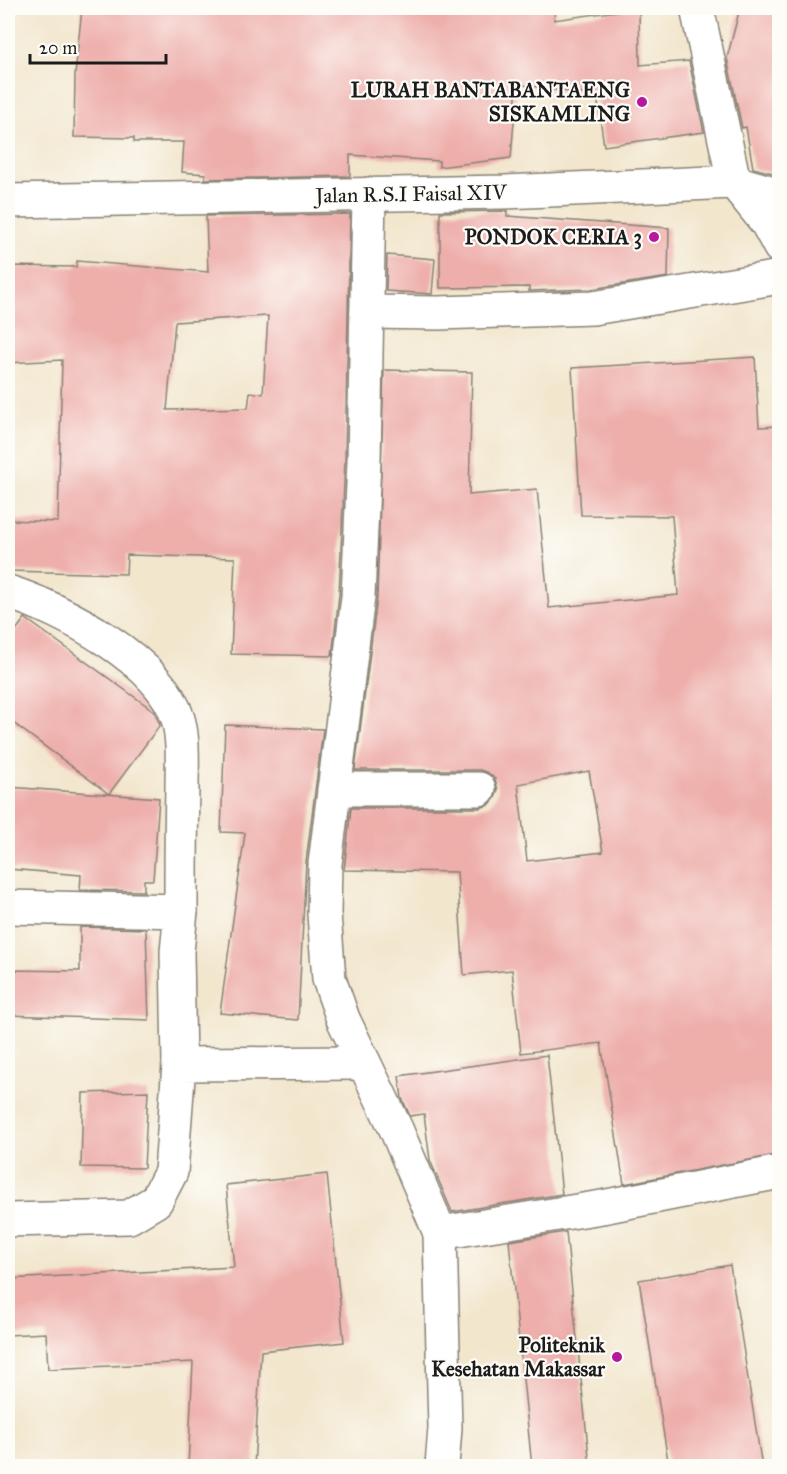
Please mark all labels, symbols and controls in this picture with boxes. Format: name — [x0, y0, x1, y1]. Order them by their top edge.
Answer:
scale bar — [30, 27, 166, 65]
text: 20 m — [39, 37, 77, 59]
place label: LURAH BANTABANTAENG SISKAMLING — [351, 77, 631, 127]
marker: LURAH BANTABANTAENG SISKAMLING — [635, 95, 649, 109]
street label: Jalan R.S.I Faisal XIV — [313, 179, 508, 209]
place label: PONDOK CERIA 3 — [464, 224, 642, 250]
marker: PONDOK CERIA 3 — [647, 230, 661, 244]
place label: Politeknik Kesehatan Makassar — [431, 1332, 606, 1382]
marker: Politeknik Kesehatan Makassar — [610, 1350, 624, 1364]

